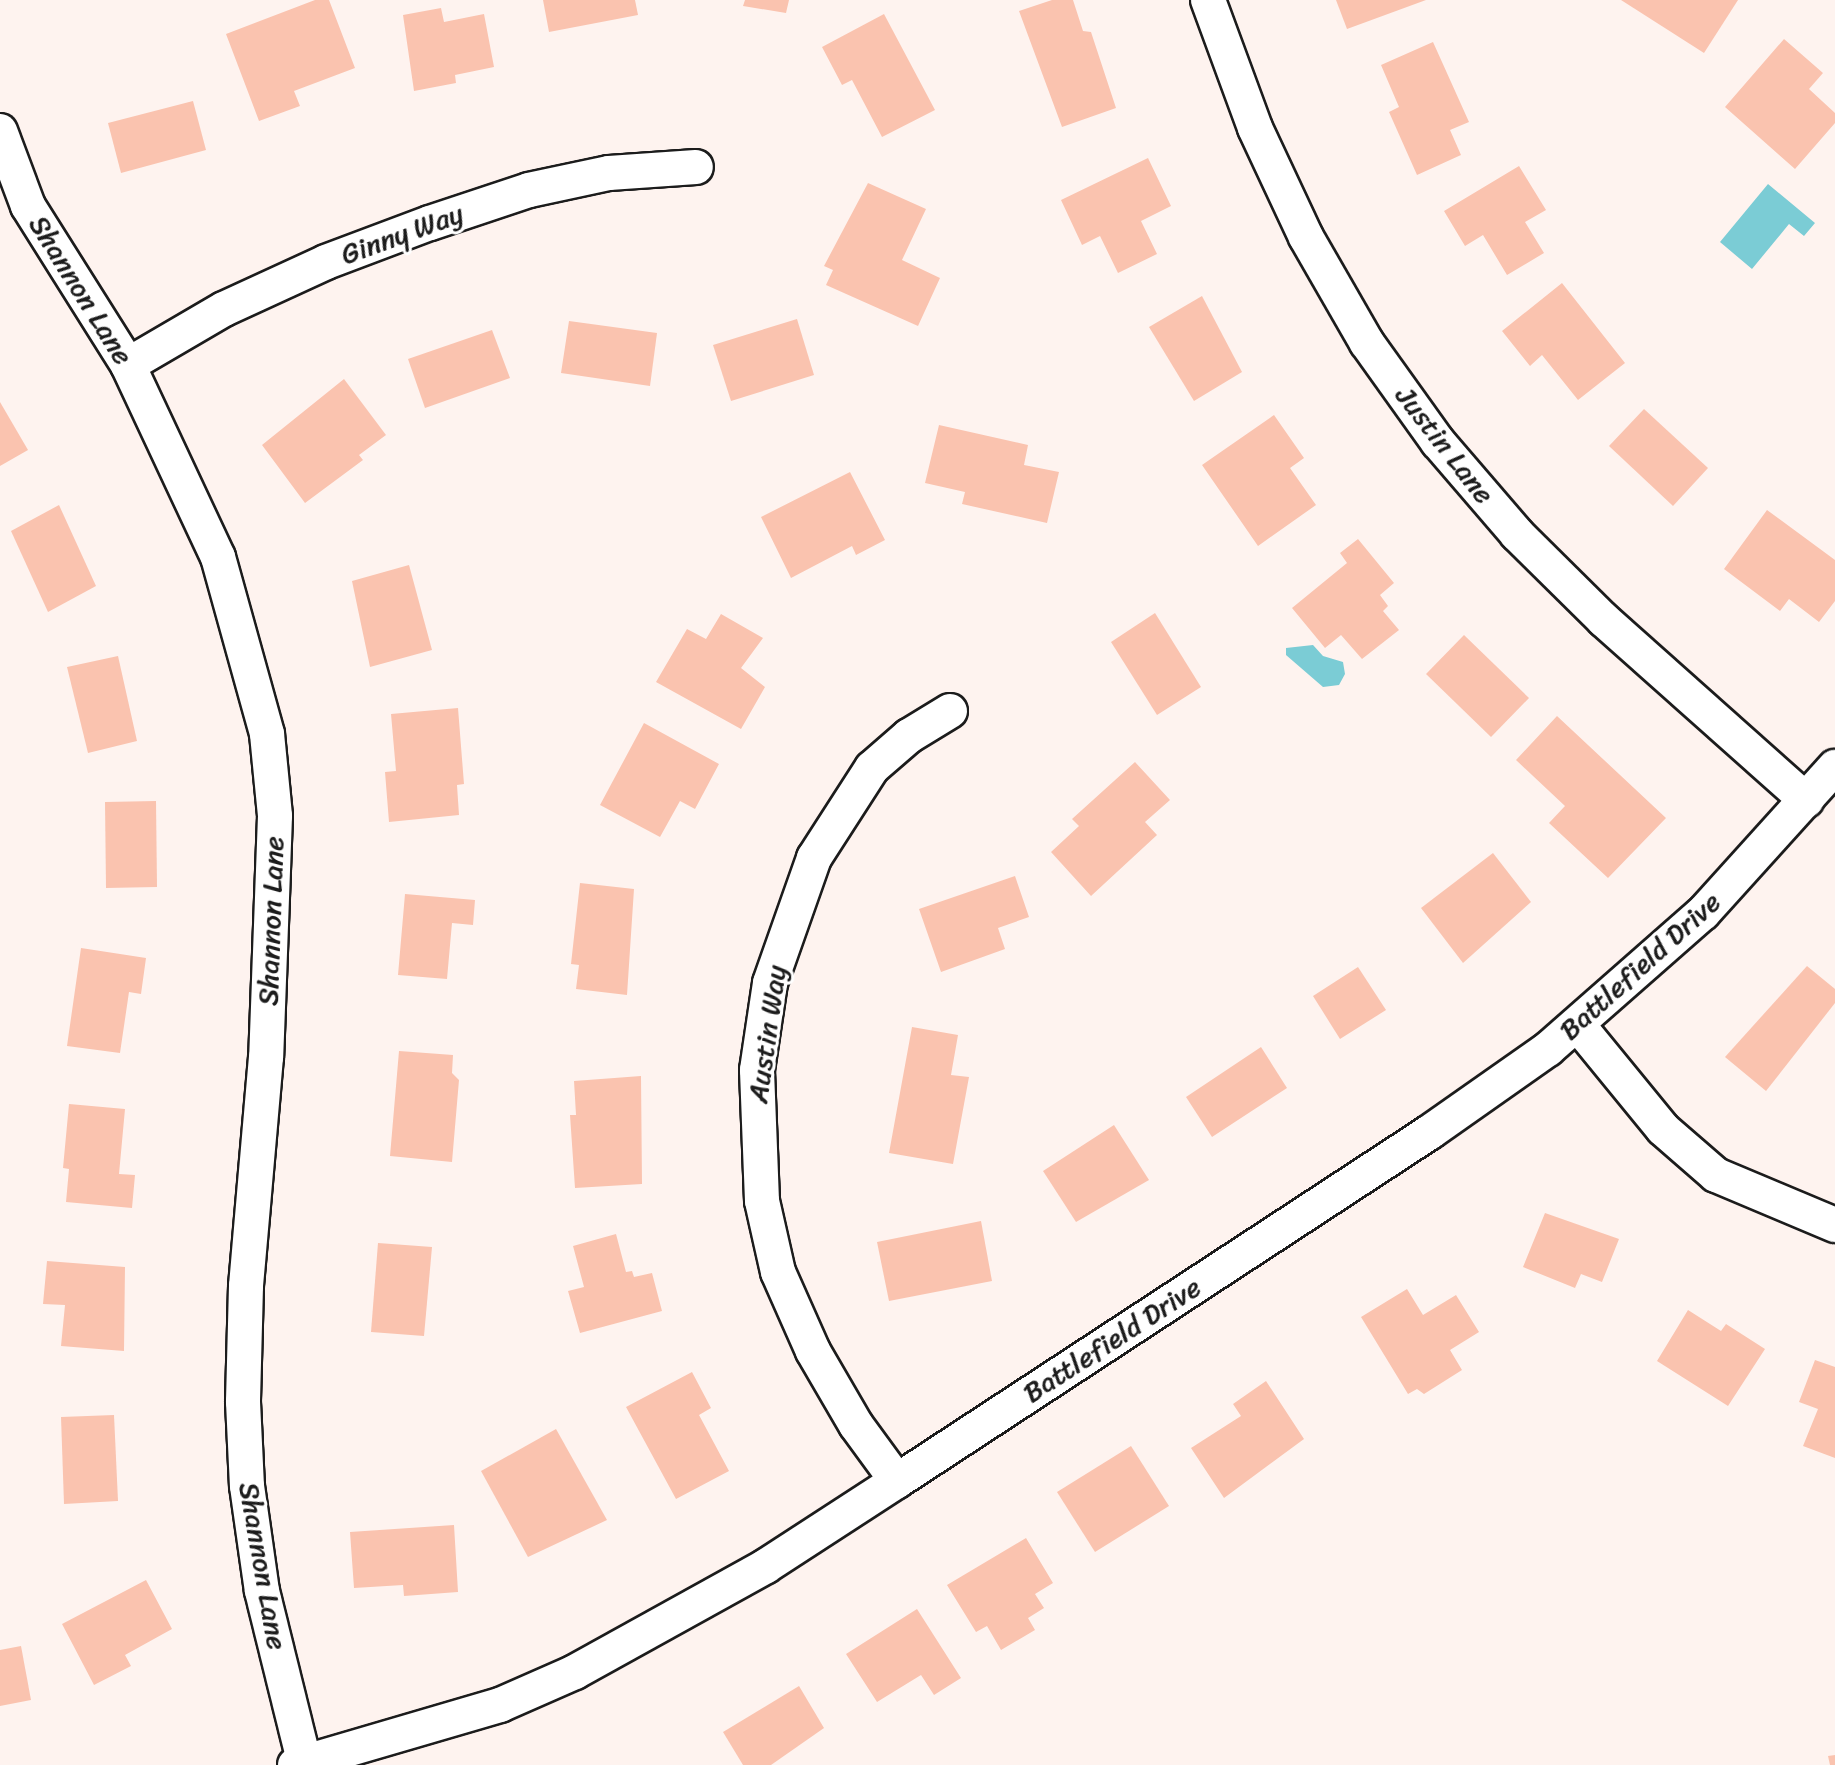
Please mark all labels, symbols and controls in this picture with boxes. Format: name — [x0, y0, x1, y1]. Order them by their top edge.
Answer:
street label: Ginny Way — [337, 196, 467, 272]
street label: Shannon Lane — [22, 209, 140, 371]
street label: Justin Lane — [1389, 380, 1501, 510]
street label: Shannon Lane — [251, 836, 291, 1006]
street label: Battlefield Drive — [1553, 885, 1727, 1047]
street label: Austin Way — [741, 963, 793, 1105]
street label: Battlefield Drive — [1017, 1270, 1207, 1410]
street label: Shannon Lane — [232, 1480, 294, 1652]

